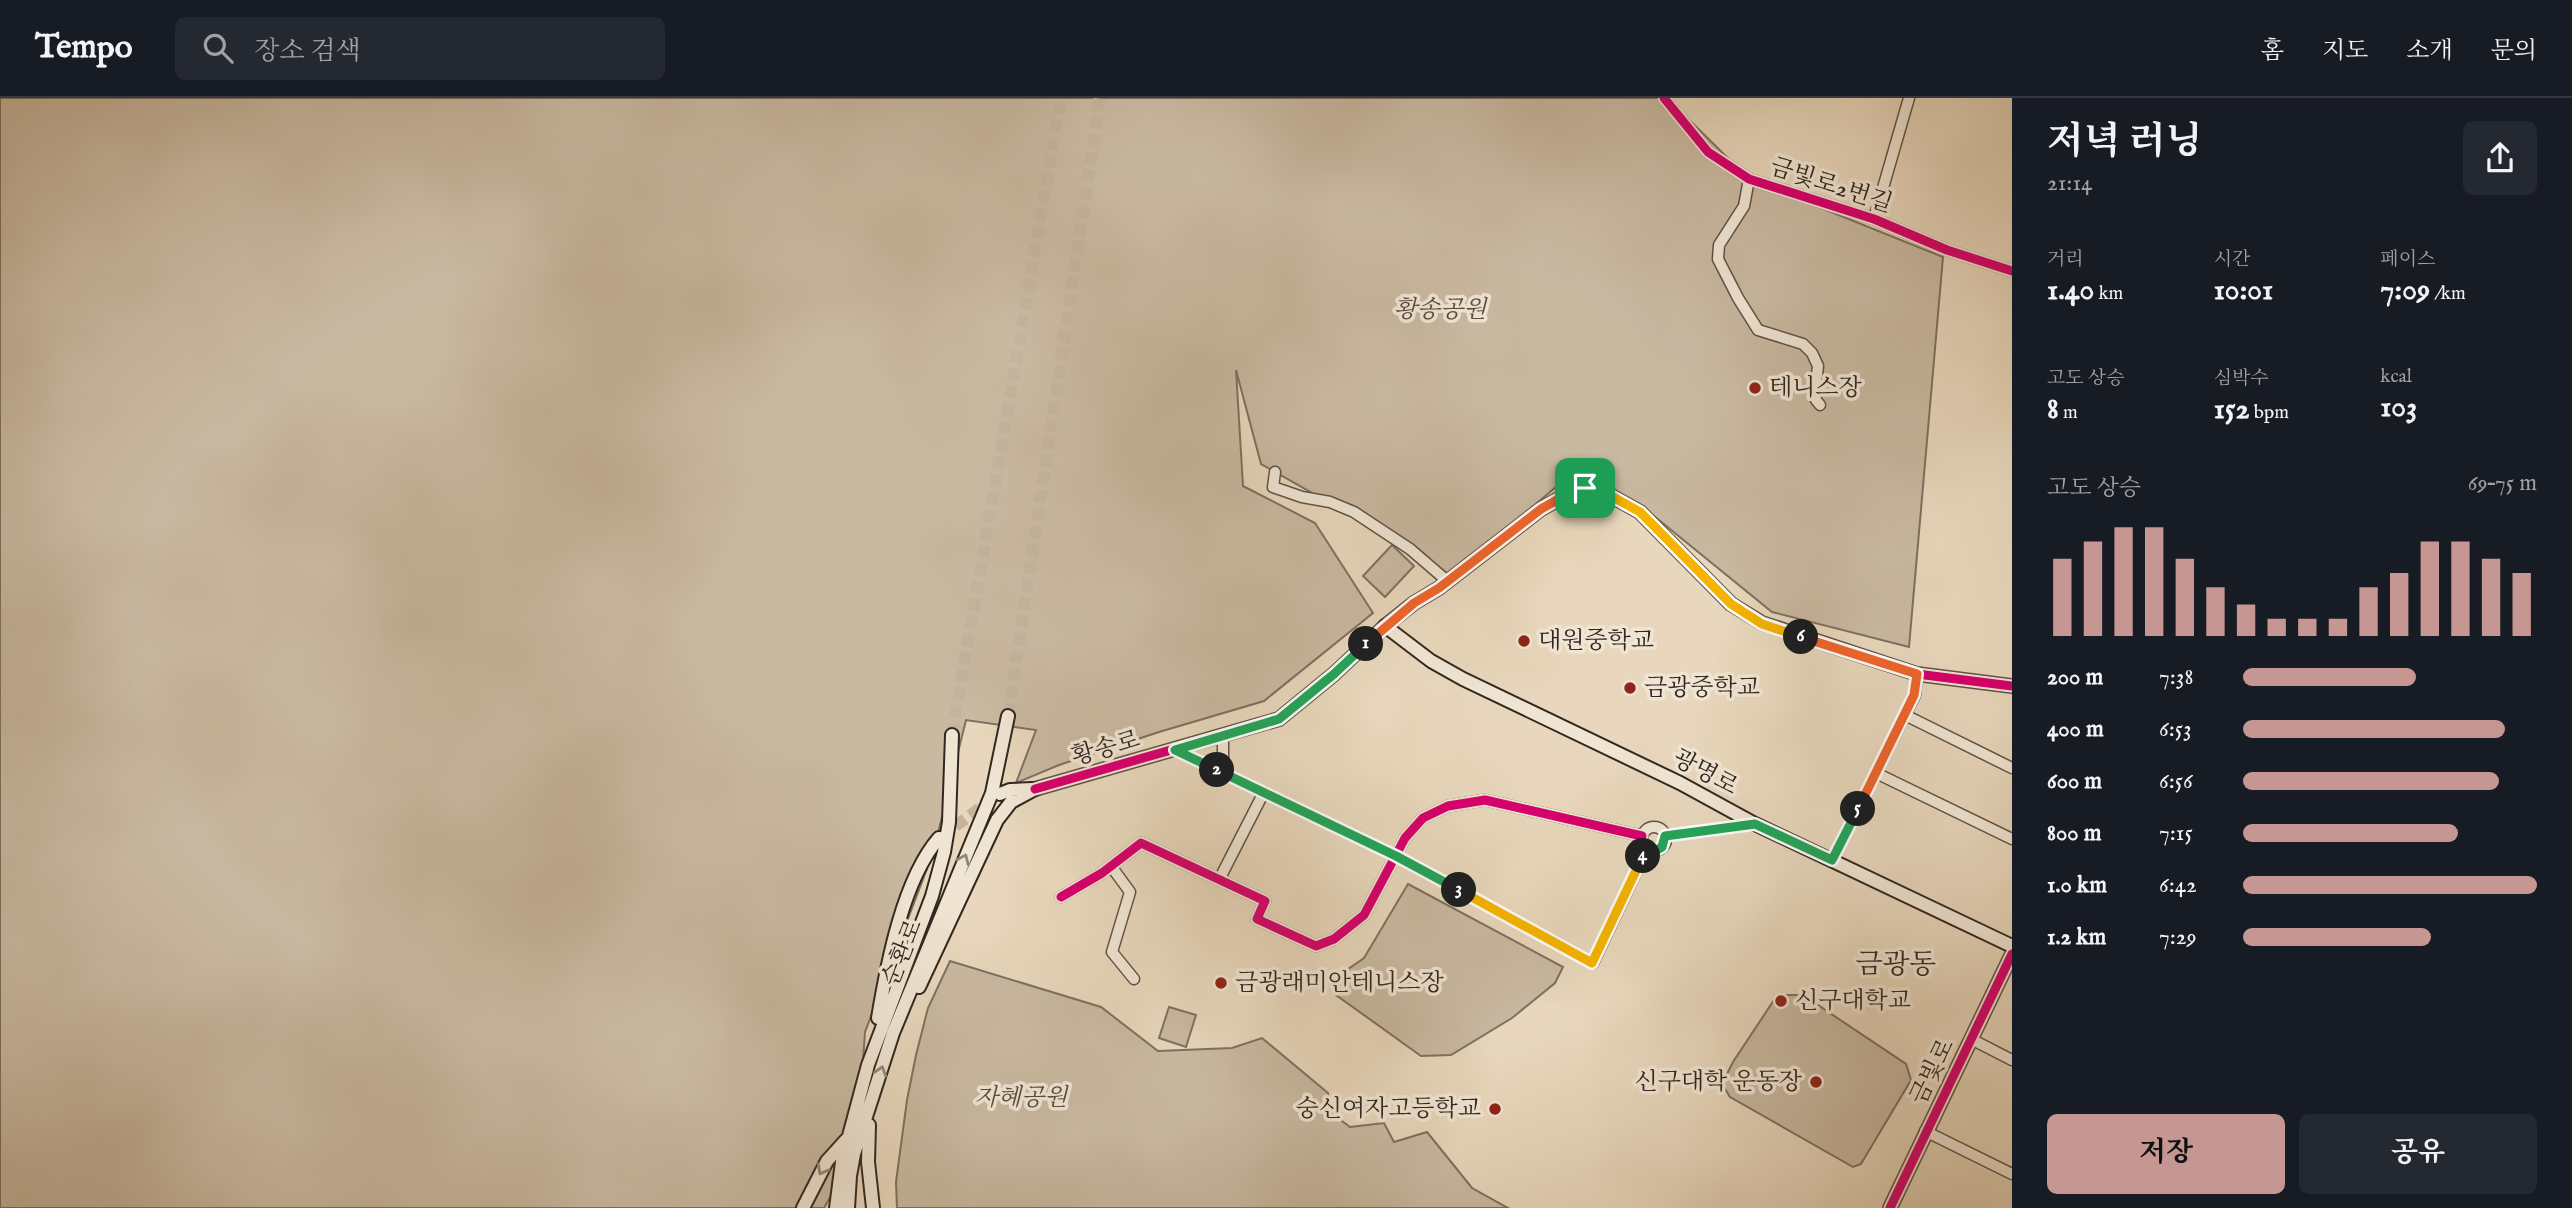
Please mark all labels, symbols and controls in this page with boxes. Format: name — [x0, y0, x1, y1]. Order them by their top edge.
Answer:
search box — [175, 17, 665, 80]
text: Tempo — [35, 27, 133, 69]
icon: search — [199, 29, 237, 67]
text: 장소 검색 — [255, 35, 361, 68]
text: 홈 — [2261, 36, 2284, 67]
text: 지도 — [2322, 36, 2368, 67]
text: 소개 — [2406, 36, 2453, 67]
text: 문의 — [2491, 36, 2537, 67]
text: 저녁 러닝 — [2047, 119, 2202, 167]
button: share — [2463, 121, 2537, 195]
street label: 금빛로2번길 — [1766, 152, 1896, 220]
text: 21:14 — [2047, 169, 2092, 198]
text: 거리 — [2047, 248, 2084, 272]
text: 시간 — [2214, 248, 2250, 272]
text: 페이스 — [2380, 248, 2435, 272]
text: 1.40 — [2047, 272, 2094, 310]
text: 10:01 — [2214, 272, 2273, 310]
text: 7:09 — [2380, 272, 2430, 310]
text: km — [2094, 282, 2123, 306]
text: /km — [2430, 282, 2466, 306]
park label: 황송공원 — [1394, 295, 1488, 326]
text: kcal — [2380, 365, 2412, 389]
text: 고도 상승 — [2047, 367, 2125, 391]
text: 심박수 — [2214, 367, 2269, 391]
place label: 테니스장 — [1769, 373, 1863, 404]
marker: 테니스장 — [1747, 380, 1763, 396]
text: 103 — [2380, 389, 2417, 427]
text: 8 — [2047, 391, 2059, 429]
text: 152 — [2214, 391, 2250, 429]
text: m — [2059, 401, 2078, 425]
text: bpm — [2250, 401, 2289, 425]
pin — [1555, 458, 1615, 518]
icon: arrive — [1566, 469, 1604, 507]
text: 69–75 m — [2468, 469, 2537, 498]
text: 고도 상승 — [2047, 474, 2141, 503]
pin: 6 — [1784, 620, 1818, 654]
text: 6 — [1796, 624, 1805, 648]
pin: 1 — [1348, 626, 1384, 662]
place label: 대원중학교 — [1538, 626, 1654, 657]
text: 1 — [1362, 631, 1369, 655]
marker: 대원중학교 — [1516, 633, 1532, 649]
text: 200 m — [2047, 663, 2103, 692]
text: 7:38 — [2159, 663, 2193, 692]
place label: 금광중학교 — [1644, 673, 1760, 704]
marker: 금광중학교 — [1622, 680, 1638, 696]
text: 400 m — [2047, 715, 2104, 744]
text: 6:53 — [2159, 715, 2192, 744]
street label: 황송로 — [1068, 725, 1144, 773]
street label: 광명로 — [1667, 743, 1743, 803]
pin: 2 — [1200, 752, 1234, 788]
text: 2 — [1212, 757, 1221, 781]
text: 600 m — [2047, 767, 2102, 796]
text: 6:56 — [2159, 767, 2193, 796]
pin: 5 — [1840, 792, 1876, 826]
text: 5 — [1854, 796, 1861, 820]
text: 800 m — [2047, 819, 2101, 848]
text: 7:15 — [2159, 819, 2193, 848]
pin: 4 — [1626, 838, 1660, 874]
text: 4 — [1638, 843, 1647, 867]
one-way arrow — [956, 854, 970, 867]
text: 1.0 km — [2047, 871, 2107, 900]
text: 6:42 — [2159, 871, 2197, 900]
pin: 3 — [1442, 872, 1476, 908]
text: 3 — [1455, 877, 1462, 901]
street label: 순환로 — [876, 915, 930, 991]
text: 1.2 km — [2047, 923, 2106, 952]
text: 7:29 — [2159, 923, 2197, 952]
district label: 금광동 — [1855, 948, 1937, 983]
place label: 금광래미안테니스장 — [1235, 968, 1444, 999]
marker: 금광래미안테니스장 — [1213, 975, 1229, 991]
place label: 신구대학교 — [1795, 986, 1911, 1017]
marker: 신구대학교 — [1773, 993, 1789, 1009]
street label: 금빛로 — [1904, 1034, 1962, 1110]
one-way arrow — [873, 1065, 888, 1077]
place label: 신구대학 운동장 — [1634, 1067, 1803, 1098]
marker: 신구대학 운동장 — [1808, 1074, 1824, 1090]
park label: 자혜공원 — [975, 1083, 1069, 1114]
place label: 숭신여자고등학교 — [1296, 1094, 1481, 1125]
marker: 숭신여자고등학교 — [1487, 1101, 1503, 1117]
button: 저장 — [2047, 1114, 2285, 1194]
button: 공유 — [2299, 1114, 2537, 1194]
one-way arrow — [817, 1163, 830, 1176]

